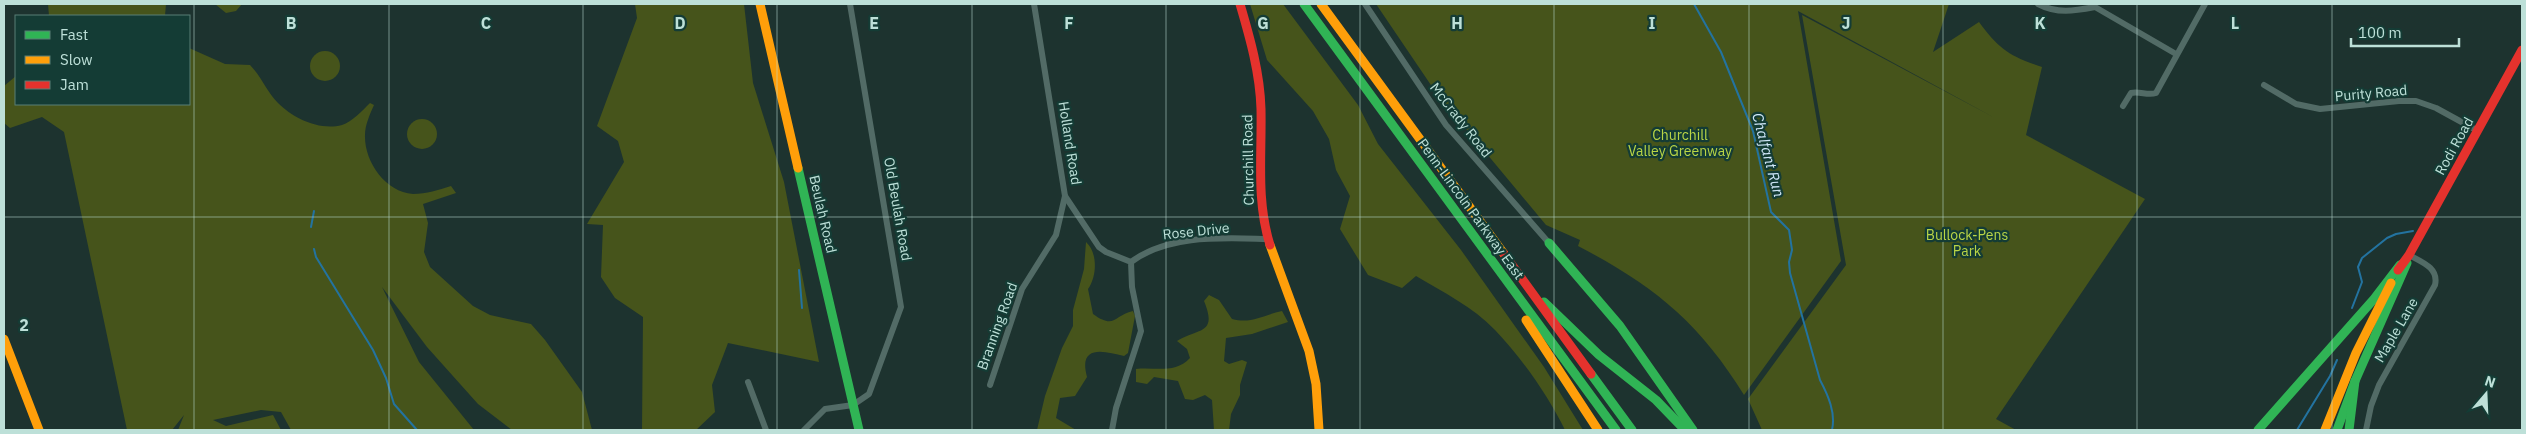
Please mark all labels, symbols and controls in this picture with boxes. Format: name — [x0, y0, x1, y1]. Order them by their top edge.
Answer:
text: B — [286, 13, 297, 33]
text: C — [481, 13, 491, 33]
text: D — [674, 13, 686, 33]
text: E — [869, 13, 879, 33]
text: F — [1064, 13, 1074, 33]
text: G — [1257, 13, 1269, 33]
text: H — [1451, 13, 1463, 33]
text: I — [1649, 13, 1656, 33]
text: J — [1842, 13, 1850, 33]
text: K — [2034, 13, 2046, 33]
text: L — [2231, 13, 2239, 33]
legend — [15, 15, 190, 105]
scale bar — [2351, 15, 2458, 47]
text: 100 m — [2358, 23, 2402, 42]
text: Fast — [60, 25, 88, 44]
text: Slow — [60, 50, 93, 69]
text: Jam — [60, 75, 89, 94]
street label: McCrady Road — [1426, 79, 1496, 161]
street label: Purity Road — [2334, 81, 2408, 105]
street label: Holland Road — [1055, 100, 1085, 186]
water label: Chalfant Run — [1748, 111, 1789, 199]
street label: Churchill Road — [1238, 114, 1258, 206]
street label: Rodi Road — [2431, 114, 2477, 178]
park label: Churchill Valley Greenway — [1628, 126, 1732, 160]
street label: Penn-Lincoln Parkway East — [1414, 135, 1528, 283]
street label: Old Beulah Road — [880, 156, 916, 262]
street label: Beulah Road — [805, 173, 841, 255]
street label: Rose Drive — [1162, 219, 1231, 243]
park label: Bullock-Pens Park — [1926, 226, 2008, 260]
street label: Branning Road — [973, 280, 1021, 372]
street label: Maple Lane — [2370, 294, 2422, 366]
text: 2 — [19, 315, 29, 335]
north arrow — [2461, 369, 2511, 419]
text: N — [2483, 372, 2498, 392]

